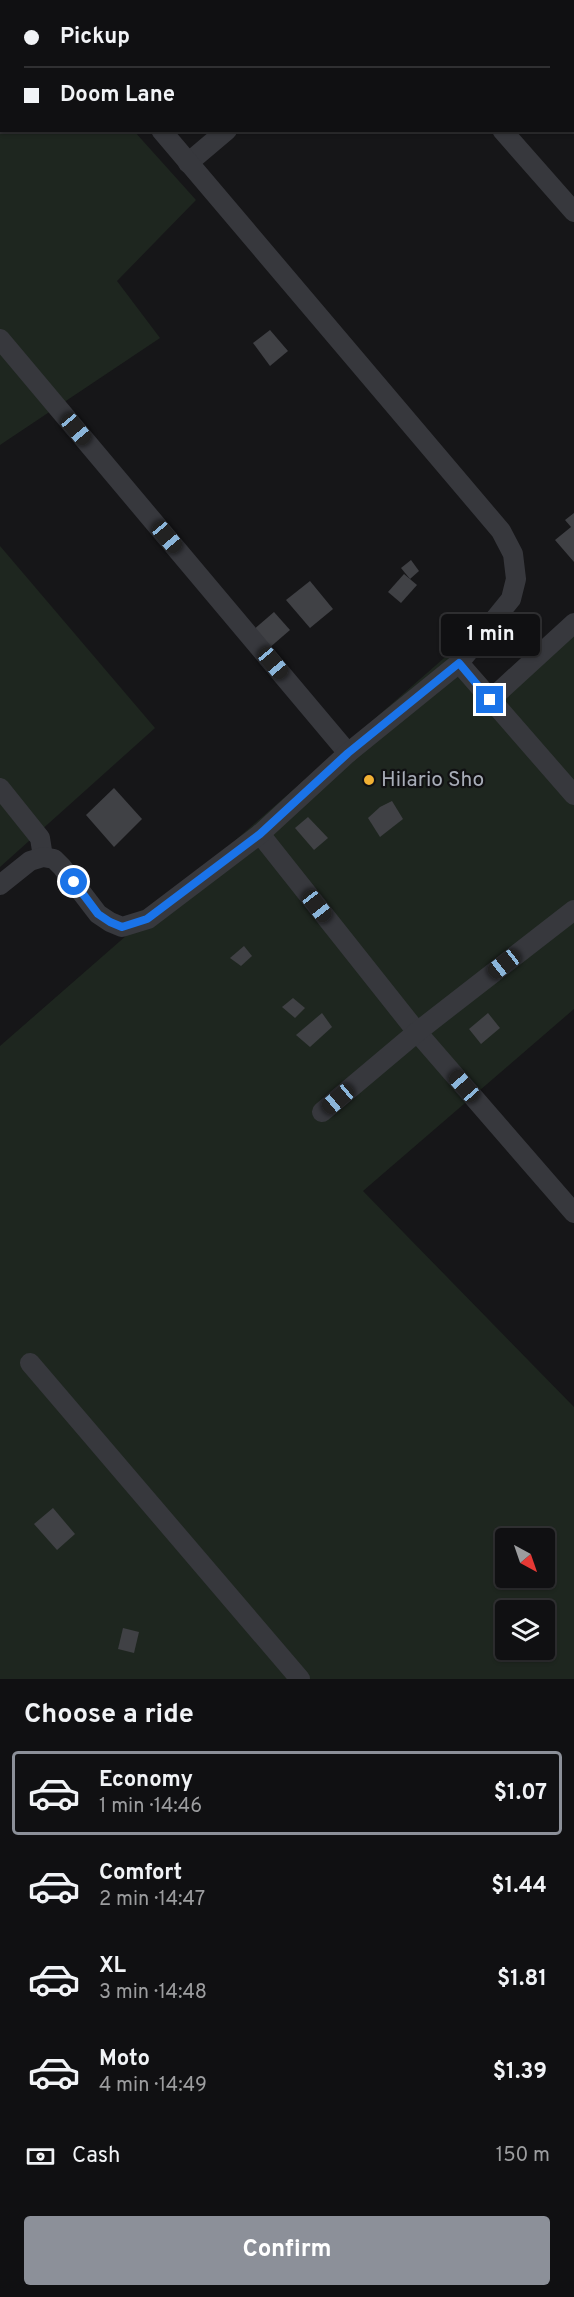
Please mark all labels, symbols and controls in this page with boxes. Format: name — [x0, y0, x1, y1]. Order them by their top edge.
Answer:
text: Pickup — [60, 24, 130, 51]
text: Doom Lane — [60, 82, 175, 109]
car — [58, 409, 94, 449]
car — [149, 517, 185, 557]
callout: 1 min — [440, 613, 540, 655]
text: 1 min — [466, 622, 515, 648]
car — [255, 643, 291, 683]
route end — [476, 686, 503, 713]
place label: Hilario Sho — [381, 767, 484, 794]
marker: Hilario Sho — [362, 773, 376, 787]
route start — [60, 868, 87, 895]
car — [299, 886, 335, 926]
car — [484, 946, 524, 982]
car — [445, 1067, 483, 1105]
car — [318, 1081, 358, 1117]
north arrow — [495, 1528, 555, 1588]
map controls — [495, 1528, 555, 1660]
button: layers — [495, 1600, 555, 1660]
text: Choose a ride — [24, 1698, 194, 1732]
icon: car — [27, 1766, 81, 1820]
text: Economy — [99, 1767, 193, 1794]
text: $1.07 — [494, 1780, 547, 1807]
text: 1 min · 14:46 — [99, 1794, 202, 1820]
icon: car — [27, 1859, 81, 1913]
text: Comfort — [99, 1860, 182, 1887]
text: $1.44 — [491, 1873, 547, 1900]
text: 2 min · 14:47 — [99, 1887, 205, 1913]
icon: car — [27, 1952, 81, 2006]
text: XL — [99, 1953, 126, 1980]
text: $1.81 — [497, 1966, 547, 1993]
text: 3 min · 14:48 — [99, 1980, 207, 2006]
icon: car — [27, 2045, 81, 2099]
text: Moto — [99, 2046, 150, 2073]
text: $1.39 — [493, 2059, 547, 2086]
text: 4 min · 14:49 — [99, 2073, 207, 2099]
icon: cash — [24, 2140, 57, 2173]
text: Cash — [72, 2143, 121, 2170]
text: 150 m — [496, 2143, 550, 2169]
button: Confirm — [24, 2216, 550, 2285]

